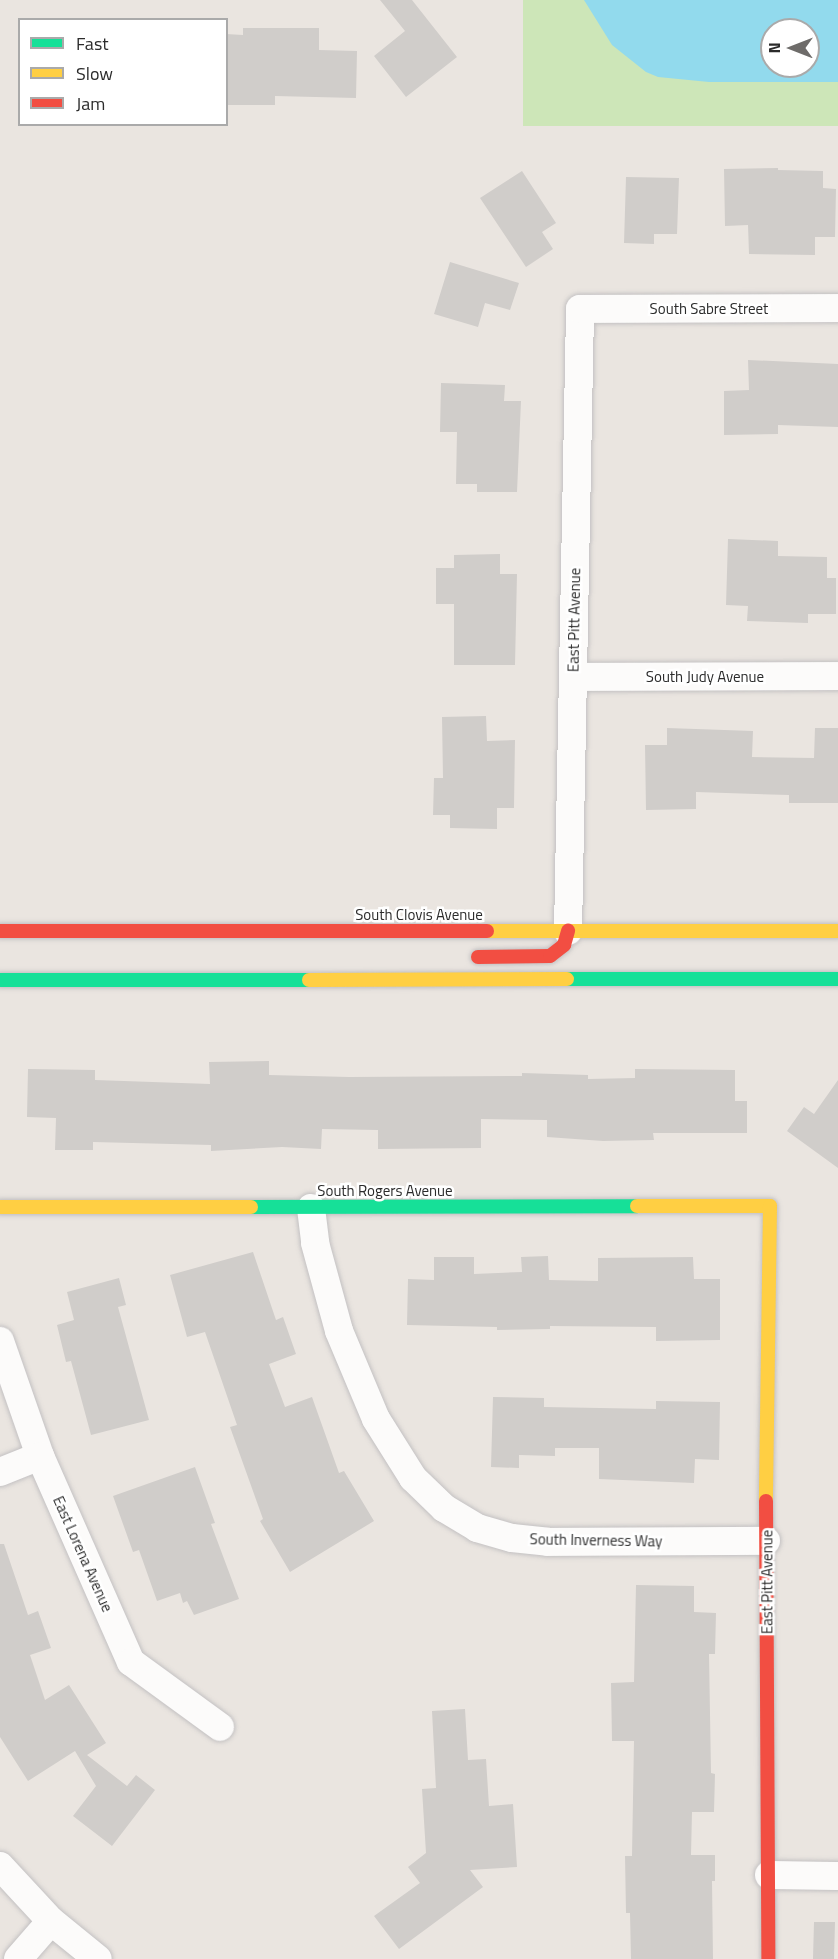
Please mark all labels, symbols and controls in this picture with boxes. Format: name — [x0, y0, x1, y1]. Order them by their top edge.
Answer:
legend — [18, 18, 228, 126]
north arrow — [760, 18, 820, 78]
text: Fast — [76, 30, 109, 57]
text: N — [762, 42, 786, 54]
text: Slow — [76, 60, 113, 87]
text: Jam — [76, 90, 105, 117]
street label: South Sabre Street — [650, 300, 768, 318]
street label: East Pitt Avenue — [564, 568, 584, 672]
street label: South Judy Avenue — [646, 668, 764, 686]
street label: South Clovis Avenue — [355, 906, 483, 924]
street label: South Rogers Avenue — [317, 1182, 453, 1200]
street label: East Lorena Avenue — [49, 1493, 117, 1615]
street label: South Inverness Way — [529, 1530, 663, 1550]
street label: East Pitt Avenue — [758, 1530, 776, 1634]

